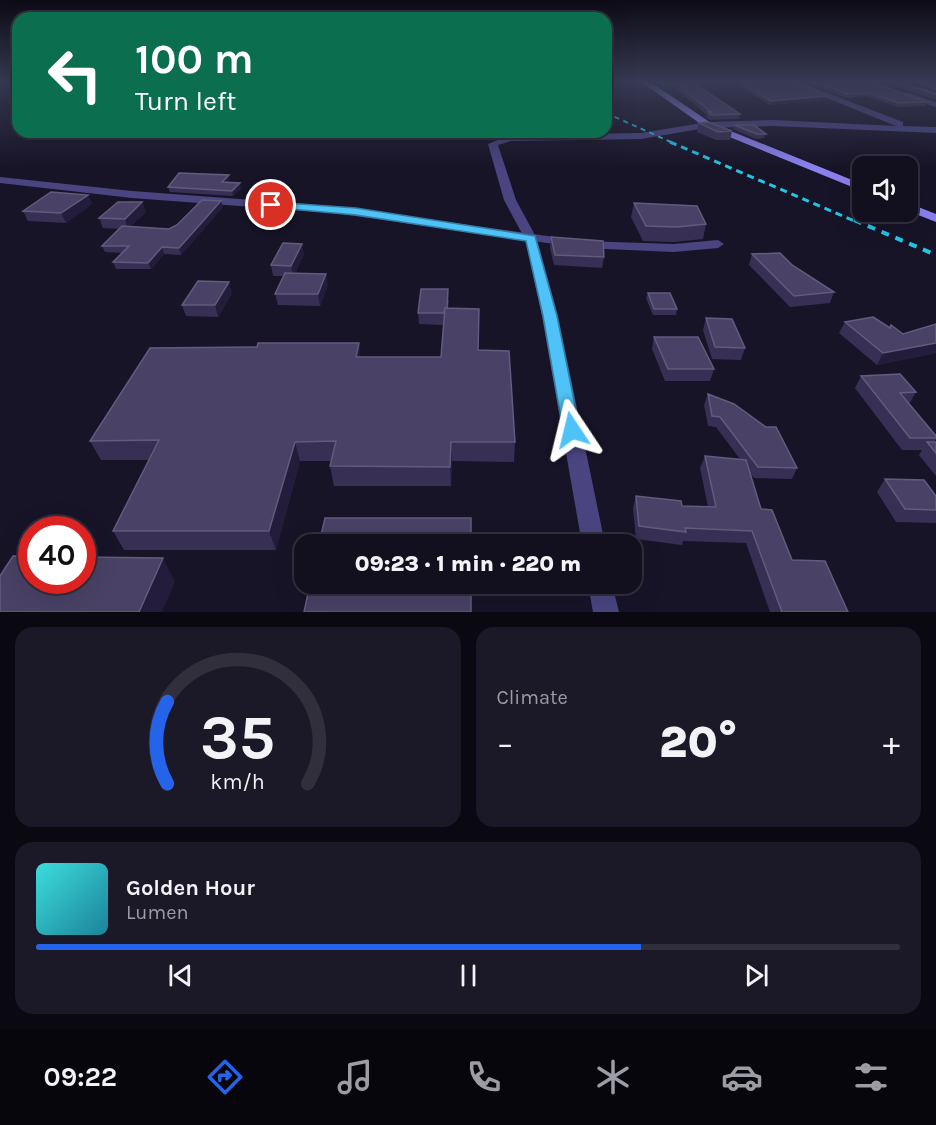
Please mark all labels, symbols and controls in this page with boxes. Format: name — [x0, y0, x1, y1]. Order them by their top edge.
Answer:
text: 100 m — [135, 34, 254, 84]
icon: left — [36, 36, 114, 114]
text: Turn left — [135, 85, 236, 117]
map controls — [852, 156, 918, 222]
button: sound — [852, 156, 918, 222]
pin — [245, 179, 296, 230]
icon: arrive — [254, 188, 287, 221]
position arrow — [540, 398, 604, 462]
speed limit sign: 40 — [18, 516, 96, 594]
text: 09:23 · 1 min · 220 m — [355, 551, 581, 577]
text: Climate — [497, 686, 568, 709]
text: 35 — [200, 701, 275, 774]
text: 20° — [659, 716, 737, 768]
text: − — [497, 724, 514, 762]
text: + — [883, 724, 900, 762]
text: km/h — [211, 769, 265, 794]
text: Golden Hour — [126, 875, 255, 901]
text: Lumen — [126, 901, 189, 924]
icon: previous — [164, 959, 197, 992]
icon: pause — [452, 959, 485, 992]
icon: next — [740, 959, 773, 992]
icon: directions — [204, 1056, 246, 1098]
icon: music — [334, 1056, 376, 1098]
icon: phone — [463, 1056, 505, 1098]
icon: climate — [592, 1056, 634, 1098]
icon: car — [721, 1056, 763, 1098]
icon: filters — [850, 1056, 892, 1098]
text: 09:22 — [44, 1061, 117, 1093]

